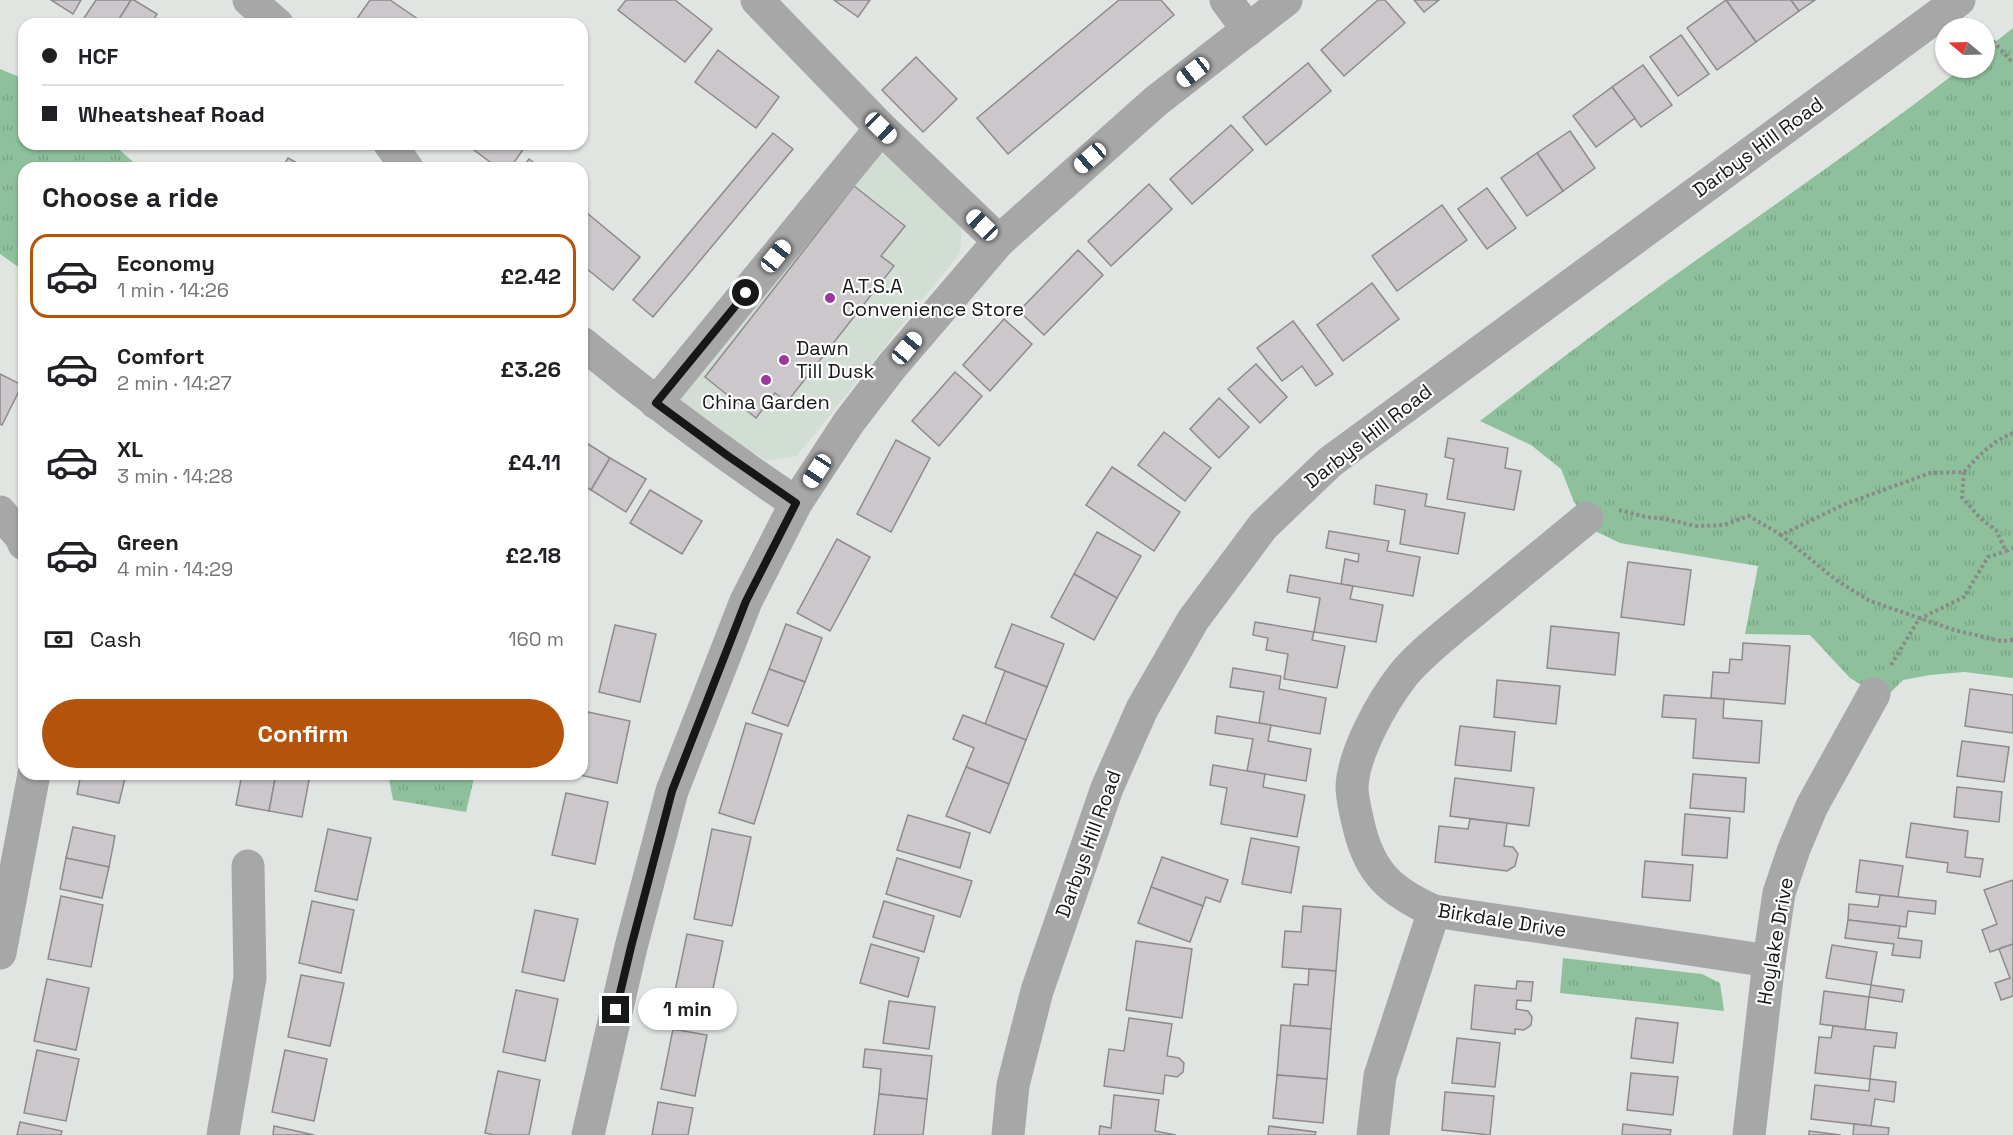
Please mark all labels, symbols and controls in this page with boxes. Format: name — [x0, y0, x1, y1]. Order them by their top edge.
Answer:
north arrow — [1935, 18, 1995, 78]
map controls — [1935, 18, 1995, 78]
text: HCF — [78, 42, 118, 70]
car — [1173, 54, 1213, 90]
street label: Darbys Hill Road — [1688, 91, 1828, 203]
text: Wheatsheaf Road — [78, 100, 265, 128]
car — [862, 109, 900, 147]
car — [1071, 139, 1109, 177]
text: Choose a ride — [42, 180, 219, 215]
car — [963, 206, 1001, 244]
car — [758, 236, 794, 276]
icon: car — [45, 249, 99, 303]
text: Economy — [117, 249, 215, 277]
text: £2.42 — [500, 262, 561, 290]
place label: A.T.S.A Convenience Store — [842, 273, 1024, 322]
text: 1 min · 14:26 — [117, 277, 229, 303]
route start — [732, 279, 759, 306]
marker: A.T.S.A Convenience Store — [823, 291, 837, 305]
car — [889, 328, 925, 368]
place label: Dawn Till Dusk — [796, 335, 874, 384]
icon: car — [45, 342, 99, 396]
text: Comfort — [117, 342, 205, 370]
marker: Dawn Till Dusk — [777, 353, 791, 367]
text: £3.26 — [500, 355, 561, 383]
text: 2 min · 14:27 — [117, 370, 232, 396]
marker: China Garden — [759, 373, 773, 387]
street label: Darbys Hill Road — [1299, 378, 1437, 494]
place label: China Garden — [702, 389, 830, 415]
icon: car — [45, 435, 99, 489]
text: XL — [117, 435, 143, 463]
text: £4.11 — [508, 448, 561, 476]
car — [800, 451, 834, 491]
text: 3 min · 14:28 — [117, 463, 233, 489]
icon: car — [45, 528, 99, 582]
text: Green — [117, 528, 179, 556]
text: £2.18 — [505, 541, 561, 569]
text: 4 min · 14:29 — [117, 556, 233, 582]
icon: cash — [42, 623, 75, 656]
text: Cash — [90, 625, 142, 653]
text: 160 m — [508, 626, 564, 652]
button: Confirm — [42, 699, 564, 768]
street label: Darbys Hill Road — [1049, 767, 1127, 921]
street label: Hoylake Drive — [1751, 875, 1799, 1007]
street label: Birkdale Drive — [1436, 897, 1568, 943]
callout: 1 min — [637, 989, 736, 1031]
route end — [602, 996, 629, 1023]
text: 1 min — [663, 996, 712, 1022]

